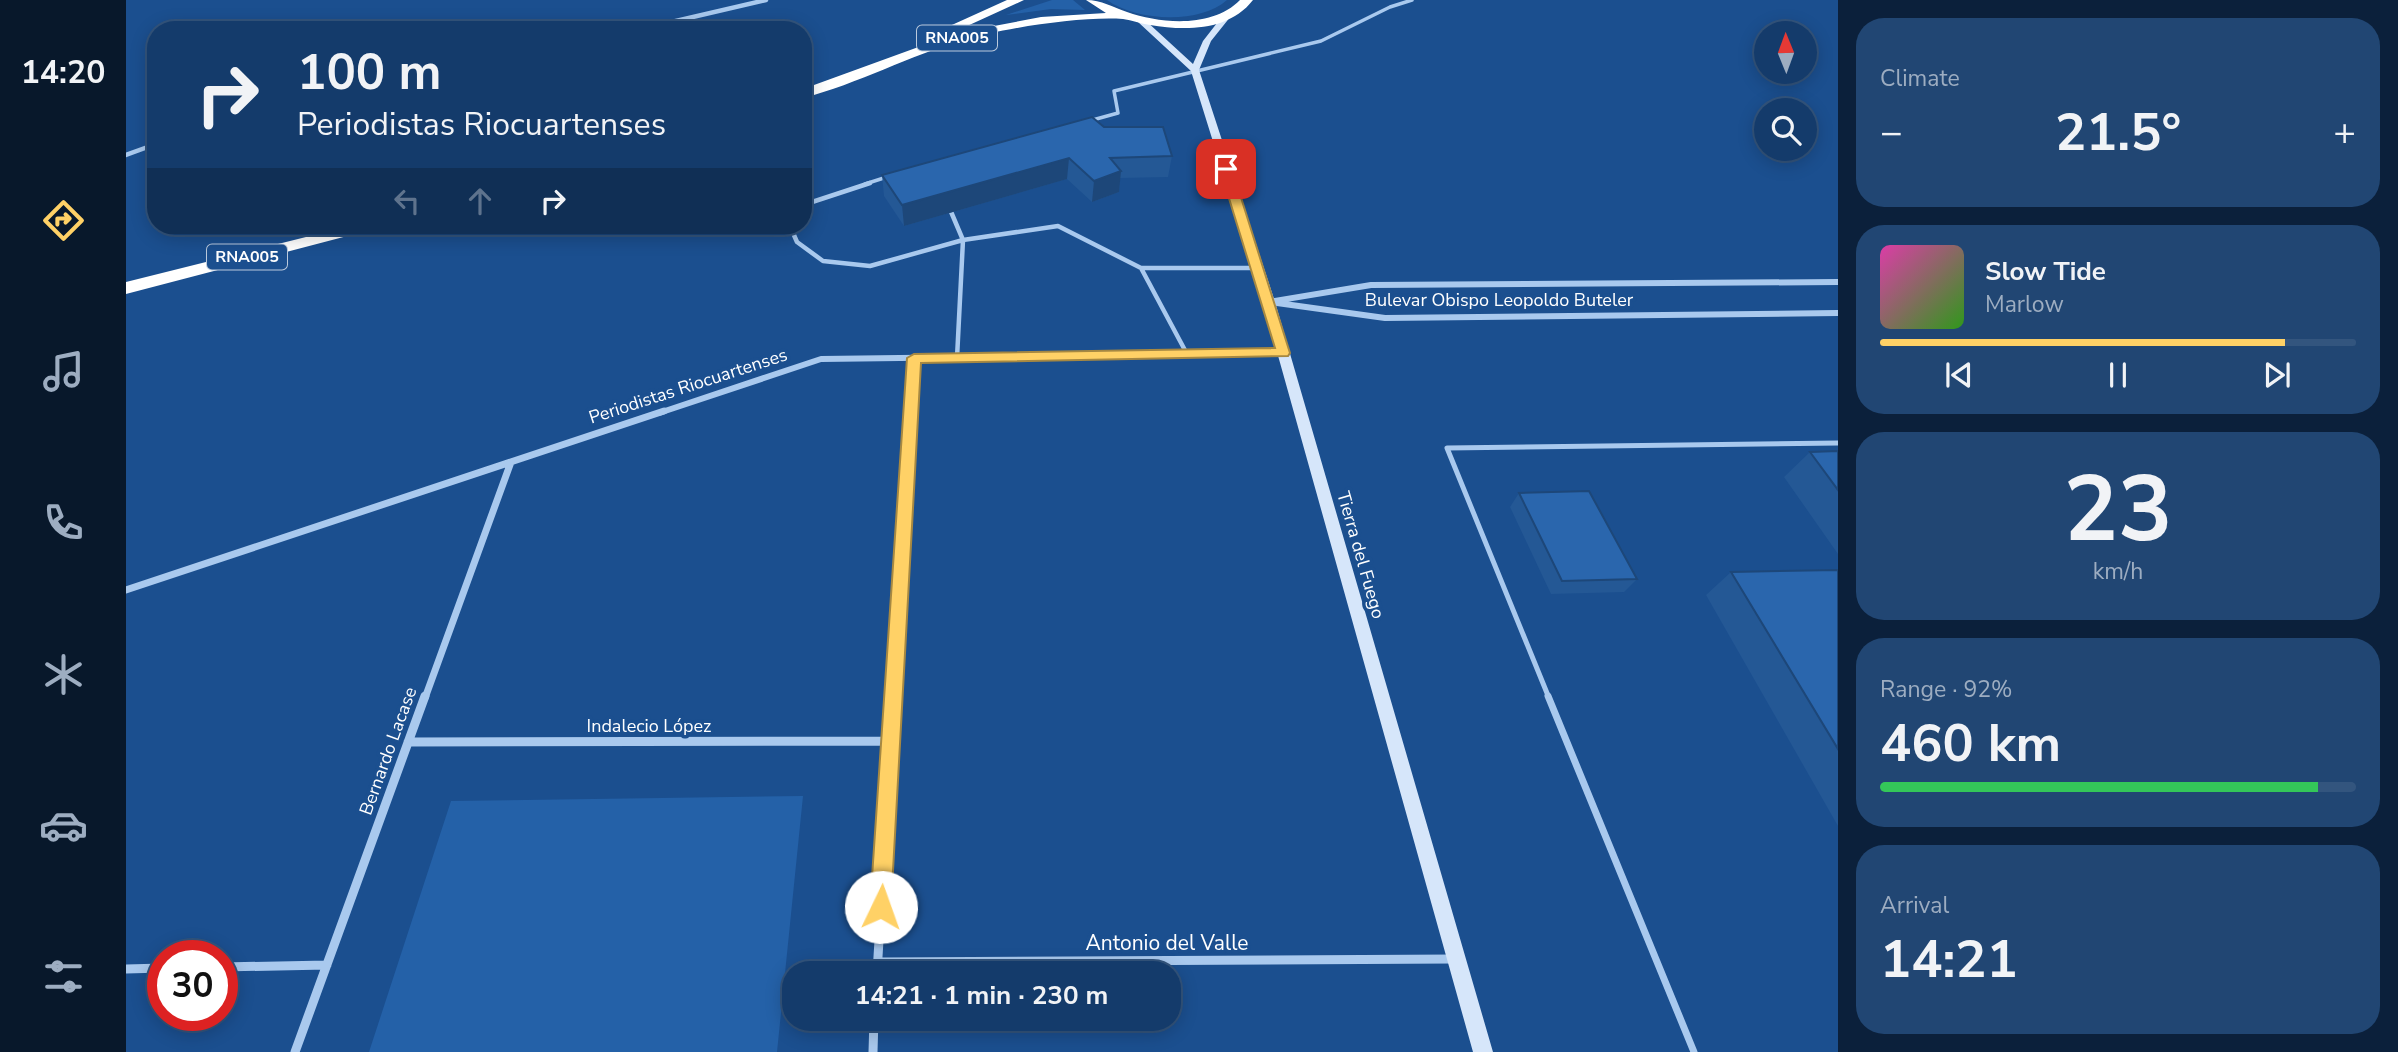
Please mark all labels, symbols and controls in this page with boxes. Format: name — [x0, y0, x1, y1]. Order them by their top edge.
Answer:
north arrow — [1754, 21, 1816, 84]
map controls — [1754, 21, 1817, 161]
road number: RNA005 — [917, 26, 997, 50]
text: 100 m — [297, 39, 441, 106]
icon: right — [182, 49, 273, 140]
text: 14:20 — [21, 51, 105, 94]
text: Climate — [1880, 63, 1960, 94]
text: 21.5° — [2055, 97, 2181, 168]
button: search — [1754, 98, 1817, 161]
text: Periodistas Riocuartenses — [297, 103, 666, 146]
text: − — [1880, 107, 1903, 158]
text: + — [2333, 107, 2356, 158]
pin — [1196, 139, 1256, 199]
icon: arrive — [1207, 150, 1245, 188]
icon: left — [388, 182, 426, 220]
icon: ahead — [461, 182, 499, 220]
icon: right — [534, 182, 572, 220]
icon: directions — [39, 196, 88, 245]
road number: RNA005 — [207, 244, 287, 270]
text: Slow Tide — [1985, 254, 2106, 289]
street label: Bulevar Obispo Leopoldo Buteler — [1365, 288, 1634, 312]
text: Marlow — [1985, 289, 2064, 320]
street label: Periodistas Riocuartenses — [586, 343, 790, 429]
icon: music — [39, 347, 88, 396]
icon: previous — [1940, 356, 1978, 394]
icon: pause — [2099, 356, 2137, 394]
icon: next — [2258, 356, 2296, 394]
text: 23 — [2063, 448, 2173, 572]
street label: Tierra del Fuego — [1331, 489, 1391, 621]
icon: phone — [39, 498, 88, 547]
text: km/h — [2093, 556, 2143, 587]
icon: climate — [39, 650, 88, 699]
text: Range · 92% — [1880, 674, 2012, 705]
street label: Bernardo Lacase — [354, 684, 422, 818]
text: 460 km — [1880, 708, 2061, 779]
street label: Indalecio López — [587, 714, 711, 738]
icon: car — [39, 801, 88, 850]
position arrow — [844, 870, 918, 944]
text: Arrival — [1880, 890, 1949, 921]
text: 14:21 — [1880, 924, 2018, 995]
street label: Antonio del Valle — [1086, 929, 1248, 957]
speed limit sign: 30 — [147, 940, 238, 1031]
icon: filters — [39, 952, 88, 1001]
text: 14:21 · 1 min · 230 m — [855, 978, 1108, 1013]

